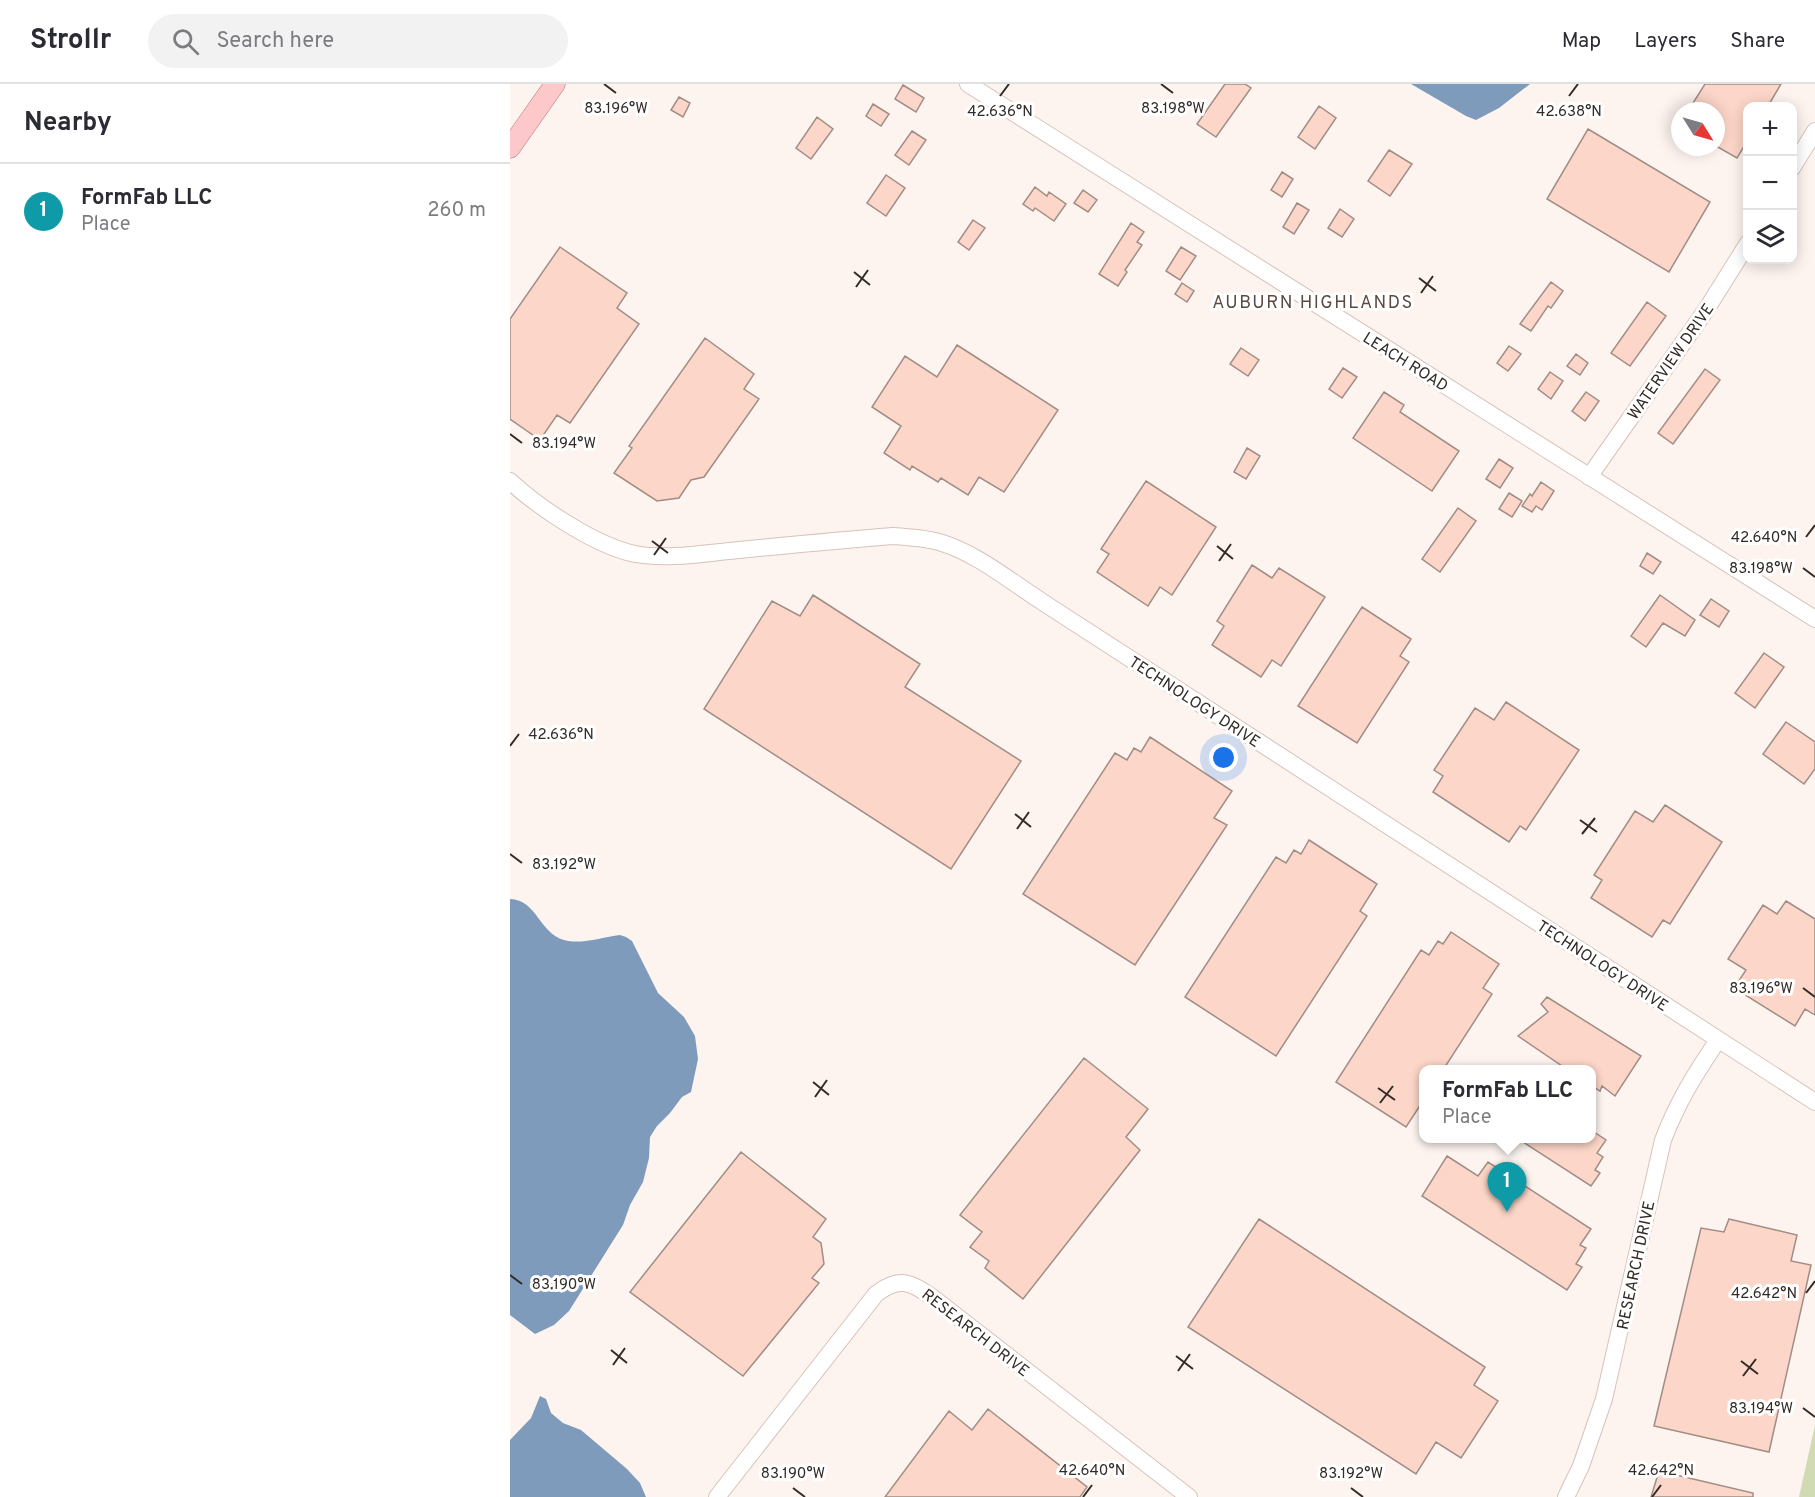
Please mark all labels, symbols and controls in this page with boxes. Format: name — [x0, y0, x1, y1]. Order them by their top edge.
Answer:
search box — [148, 14, 568, 68]
text: Strollr — [30, 23, 112, 59]
icon: search — [169, 25, 202, 58]
text: Search here — [217, 28, 334, 55]
text: Map — [1562, 28, 1601, 55]
text: Layers — [1634, 28, 1697, 55]
text: Share — [1730, 28, 1785, 55]
text: 83.196°W — [584, 100, 648, 119]
text: 83.198°W — [1141, 100, 1205, 119]
north arrow — [1671, 102, 1725, 156]
map controls — [1743, 102, 1797, 264]
button: + — [1743, 102, 1797, 156]
text: 42.636°N — [967, 103, 1033, 122]
text: 42.638°N — [1536, 103, 1602, 122]
text: Nearby — [24, 107, 112, 140]
button: − — [1743, 156, 1797, 210]
text: FormFab LLC — [81, 185, 212, 212]
text: 1 — [40, 198, 48, 224]
text: 260 m — [427, 198, 486, 224]
button: layers — [1743, 210, 1797, 264]
text: Place — [81, 212, 131, 238]
district label: AUBURN HIGHLANDS — [1212, 292, 1414, 315]
street label: WATERVIEW DRIVE — [1624, 300, 1719, 424]
street label: LEACH ROAD — [1359, 329, 1451, 397]
text: 83.194°W — [532, 435, 596, 454]
text: 42.640°N — [1731, 529, 1797, 548]
text: 83.198°W — [1729, 560, 1793, 579]
street label: TECHNOLOGY DRIVE — [1124, 653, 1263, 753]
text: 42.636°N — [528, 726, 594, 745]
your location — [1209, 743, 1238, 772]
text: 83.192°W — [532, 856, 596, 875]
street label: TECHNOLOGY DRIVE — [1532, 917, 1671, 1017]
text: 83.196°W — [1729, 980, 1793, 999]
popup — [1419, 1065, 1596, 1143]
text: FormFab LLC — [1442, 1078, 1573, 1105]
text: Place — [1442, 1105, 1491, 1131]
pin: 1 — [1488, 1162, 1526, 1212]
street label: RESEARCH DRIVE — [1614, 1199, 1660, 1332]
text: 83.190°W — [532, 1276, 596, 1295]
street label: RESEARCH DRIVE — [917, 1285, 1033, 1382]
text: 42.642°N — [1731, 1285, 1797, 1304]
text: 83.194°W — [1729, 1400, 1793, 1419]
text: 42.640°N — [1059, 1462, 1125, 1481]
text: 42.642°N — [1628, 1462, 1694, 1481]
text: 83.190°W — [761, 1465, 825, 1484]
text: 83.192°W — [1319, 1465, 1383, 1484]

